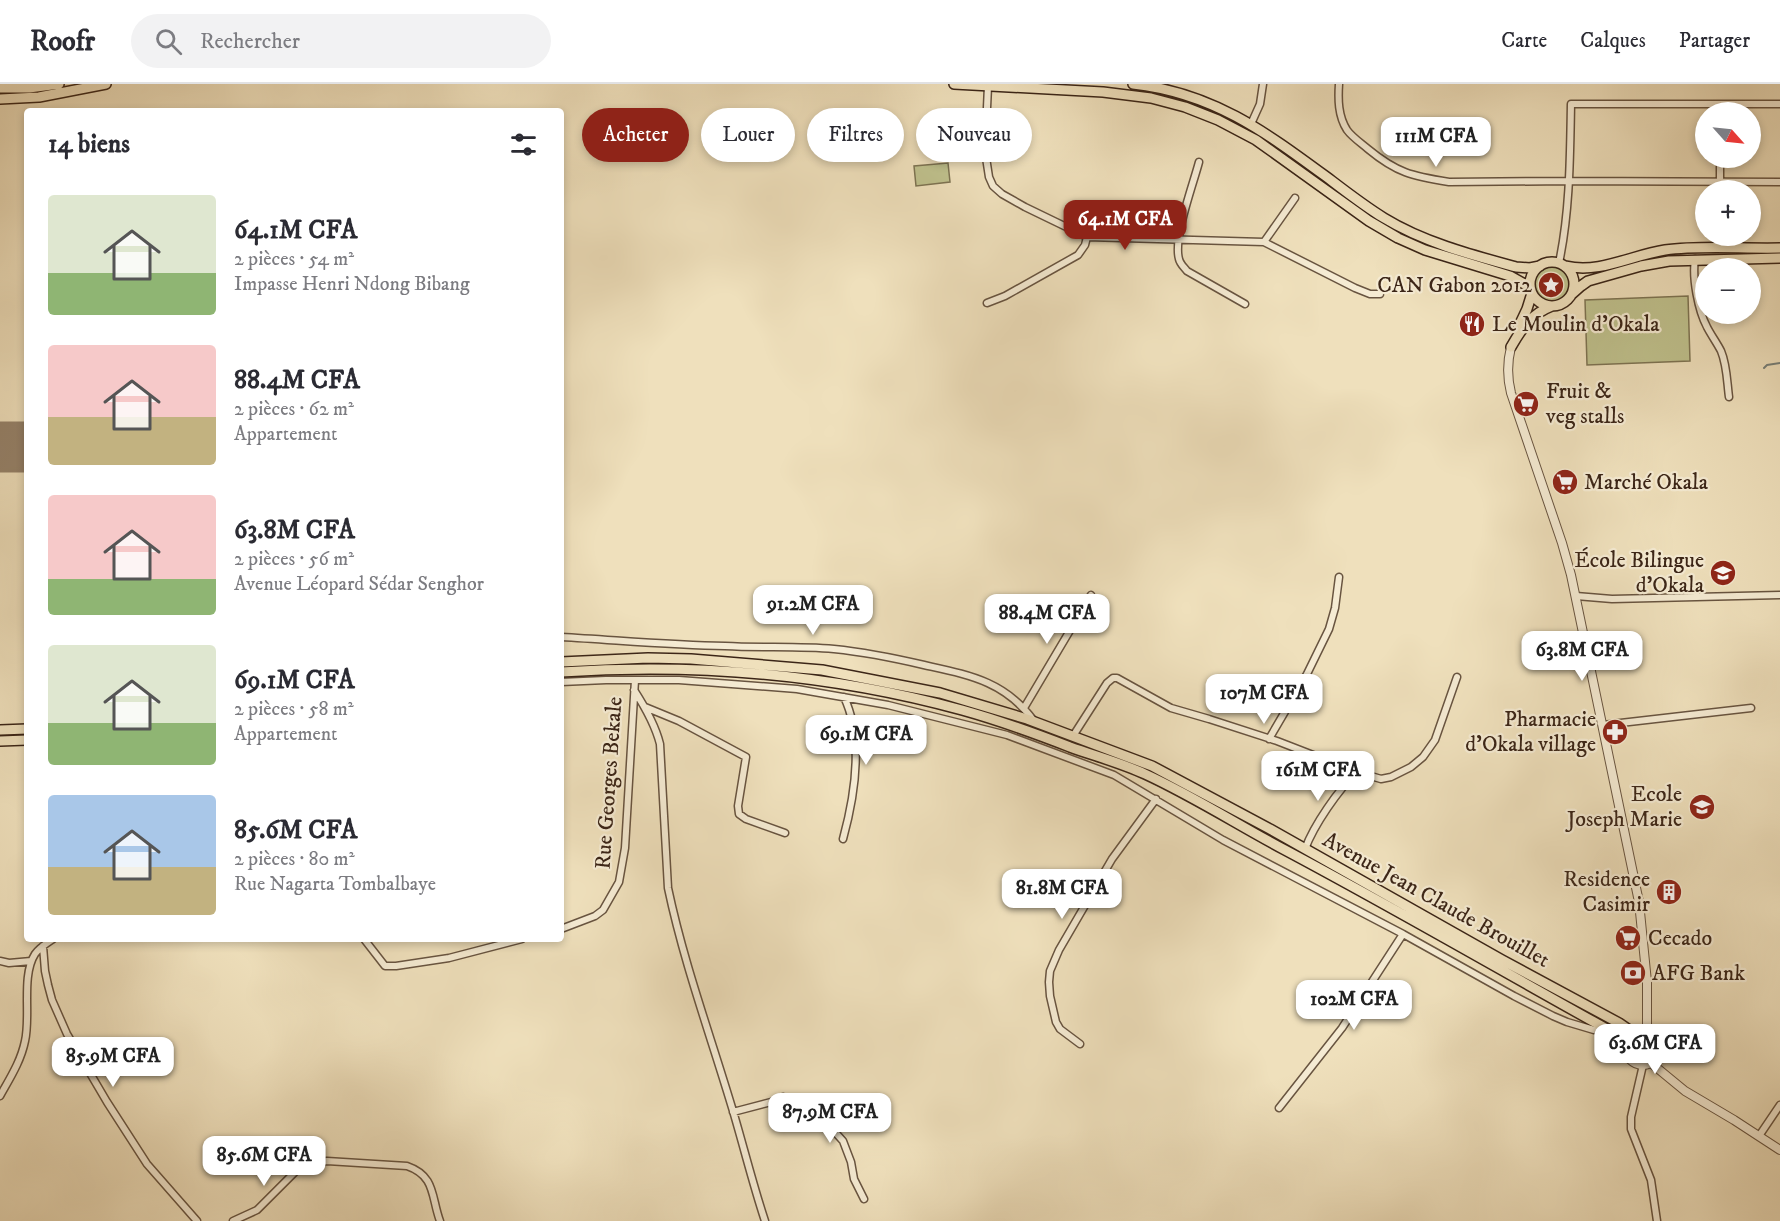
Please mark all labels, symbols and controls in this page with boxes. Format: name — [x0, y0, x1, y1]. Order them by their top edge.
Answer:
search box — [131, 14, 551, 68]
text: Roofr — [30, 24, 95, 59]
icon: search — [152, 25, 185, 58]
text: Rechercher — [200, 28, 300, 55]
text: Carte — [1501, 28, 1547, 54]
text: Calques — [1580, 28, 1646, 54]
text: Partager — [1679, 28, 1750, 54]
north arrow — [1695, 102, 1761, 168]
map controls — [1695, 102, 1761, 324]
chip: Acheter — [582, 108, 689, 162]
chip: Louer — [701, 108, 795, 162]
chip: Filtres — [807, 108, 904, 162]
chip: Nouveau — [916, 108, 1032, 162]
pin: 111M CFA — [1374, 117, 1498, 168]
text: 111M CFA — [1395, 124, 1477, 149]
text: 14 biens — [48, 128, 130, 161]
icon: filters — [507, 128, 540, 161]
button: + — [1695, 180, 1761, 246]
pin: 64.1M CFA — [1056, 200, 1194, 251]
text: 64.1M CFA — [1078, 207, 1172, 232]
text: 64.1M CFA — [234, 214, 357, 247]
icon: home — [96, 219, 168, 291]
text: 2 pièces · 54 m² — [234, 247, 354, 272]
button: − — [1695, 258, 1761, 324]
place icon: CAN Gabon 2012 — [1536, 270, 1566, 300]
text: Impasse Henri Ndong Bibang — [234, 272, 470, 297]
place label: CAN Gabon 2012 — [1377, 272, 1532, 299]
restaurant icon: Le Moulin d'Okala — [1457, 309, 1487, 339]
place label: Le Moulin d'Okala — [1492, 311, 1660, 338]
text: 88.4M CFA — [234, 364, 360, 397]
icon: home — [96, 369, 168, 441]
place label: Fruit & veg stalls — [1545, 378, 1624, 430]
supermarket icon: Fruit & veg stalls — [1511, 389, 1541, 419]
text: 2 pièces · 62 m² — [234, 397, 354, 422]
text: Appartement — [234, 422, 337, 447]
supermarket icon: Marché Okala — [1550, 467, 1580, 497]
place label: Marché Okala — [1584, 469, 1709, 496]
text: 63.8M CFA — [234, 514, 355, 547]
icon: home — [96, 519, 168, 591]
text: 2 pièces · 56 m² — [234, 547, 354, 572]
place label: École Bilingue d’Okala — [1574, 547, 1705, 599]
school or university icon: École Bilingue d’Okala — [1708, 558, 1738, 588]
text: Avenue Léopard Sédar Senghor — [234, 572, 484, 597]
pin: 91.2M CFA — [744, 585, 882, 636]
text: 91.2M CFA — [767, 592, 859, 617]
pin: 88.4M CFA — [978, 594, 1116, 645]
text: 88.4M CFA — [999, 601, 1095, 626]
pin: 63.8M CFA — [1513, 631, 1651, 682]
text: 63.8M CFA — [1536, 638, 1628, 663]
text: 69.1M CFA — [234, 664, 355, 697]
icon: home — [96, 669, 168, 741]
pin: 107M CFA — [1202, 674, 1326, 725]
text: 107M CFA — [1220, 681, 1308, 706]
street label: Rue Georges Bekale — [589, 696, 629, 870]
text: 2 pièces · 58 m² — [234, 697, 354, 722]
place label: Pharmacie d'Okala village — [1465, 706, 1596, 758]
pin: 69.1M CFA — [797, 715, 935, 766]
pharmacy icon: Pharmacie d'Okala village — [1600, 717, 1630, 747]
text: Appartement — [234, 722, 337, 747]
text: 69.1M CFA — [820, 722, 912, 747]
pin: 161M CFA — [1256, 751, 1380, 802]
text: 161M CFA — [1275, 758, 1361, 783]
place label: Ecole Joseph Marie — [1565, 781, 1682, 833]
school or university icon: Ecole Joseph Marie — [1687, 792, 1717, 822]
text: 85.6M CFA — [234, 814, 357, 847]
icon: home — [96, 819, 168, 891]
street label: Avenue Jean Claude Brouillet — [1318, 826, 1554, 974]
text: 2 pièces · 80 m² — [234, 847, 355, 872]
place label: Residence Casimir — [1563, 866, 1651, 918]
pin: 81.8M CFA — [993, 869, 1131, 920]
text: Rue Nagarta Tombalbaye — [234, 872, 436, 897]
text: 81.8M CFA — [1016, 876, 1108, 901]
building icon: Residence Casimir — [1654, 877, 1684, 907]
supermarket icon: Cecado — [1613, 923, 1643, 953]
place label: Cecado — [1648, 925, 1712, 952]
bank icon: AFG Bank — [1618, 958, 1648, 988]
place label: AFG Bank — [1652, 960, 1745, 987]
pin: 102M CFA — [1292, 980, 1416, 1031]
text: 102M CFA — [1310, 987, 1398, 1012]
pin: 63.6M CFA — [1586, 1024, 1724, 1075]
text: 63.6M CFA — [1608, 1031, 1702, 1056]
pin: 85.9M CFA — [44, 1037, 182, 1088]
text: 85.9M CFA — [66, 1044, 160, 1069]
pin: 87.9M CFA — [761, 1093, 899, 1144]
text: 87.9M CFA — [782, 1100, 878, 1125]
pin: 85.6M CFA — [195, 1136, 333, 1187]
text: 85.6M CFA — [217, 1143, 311, 1168]

